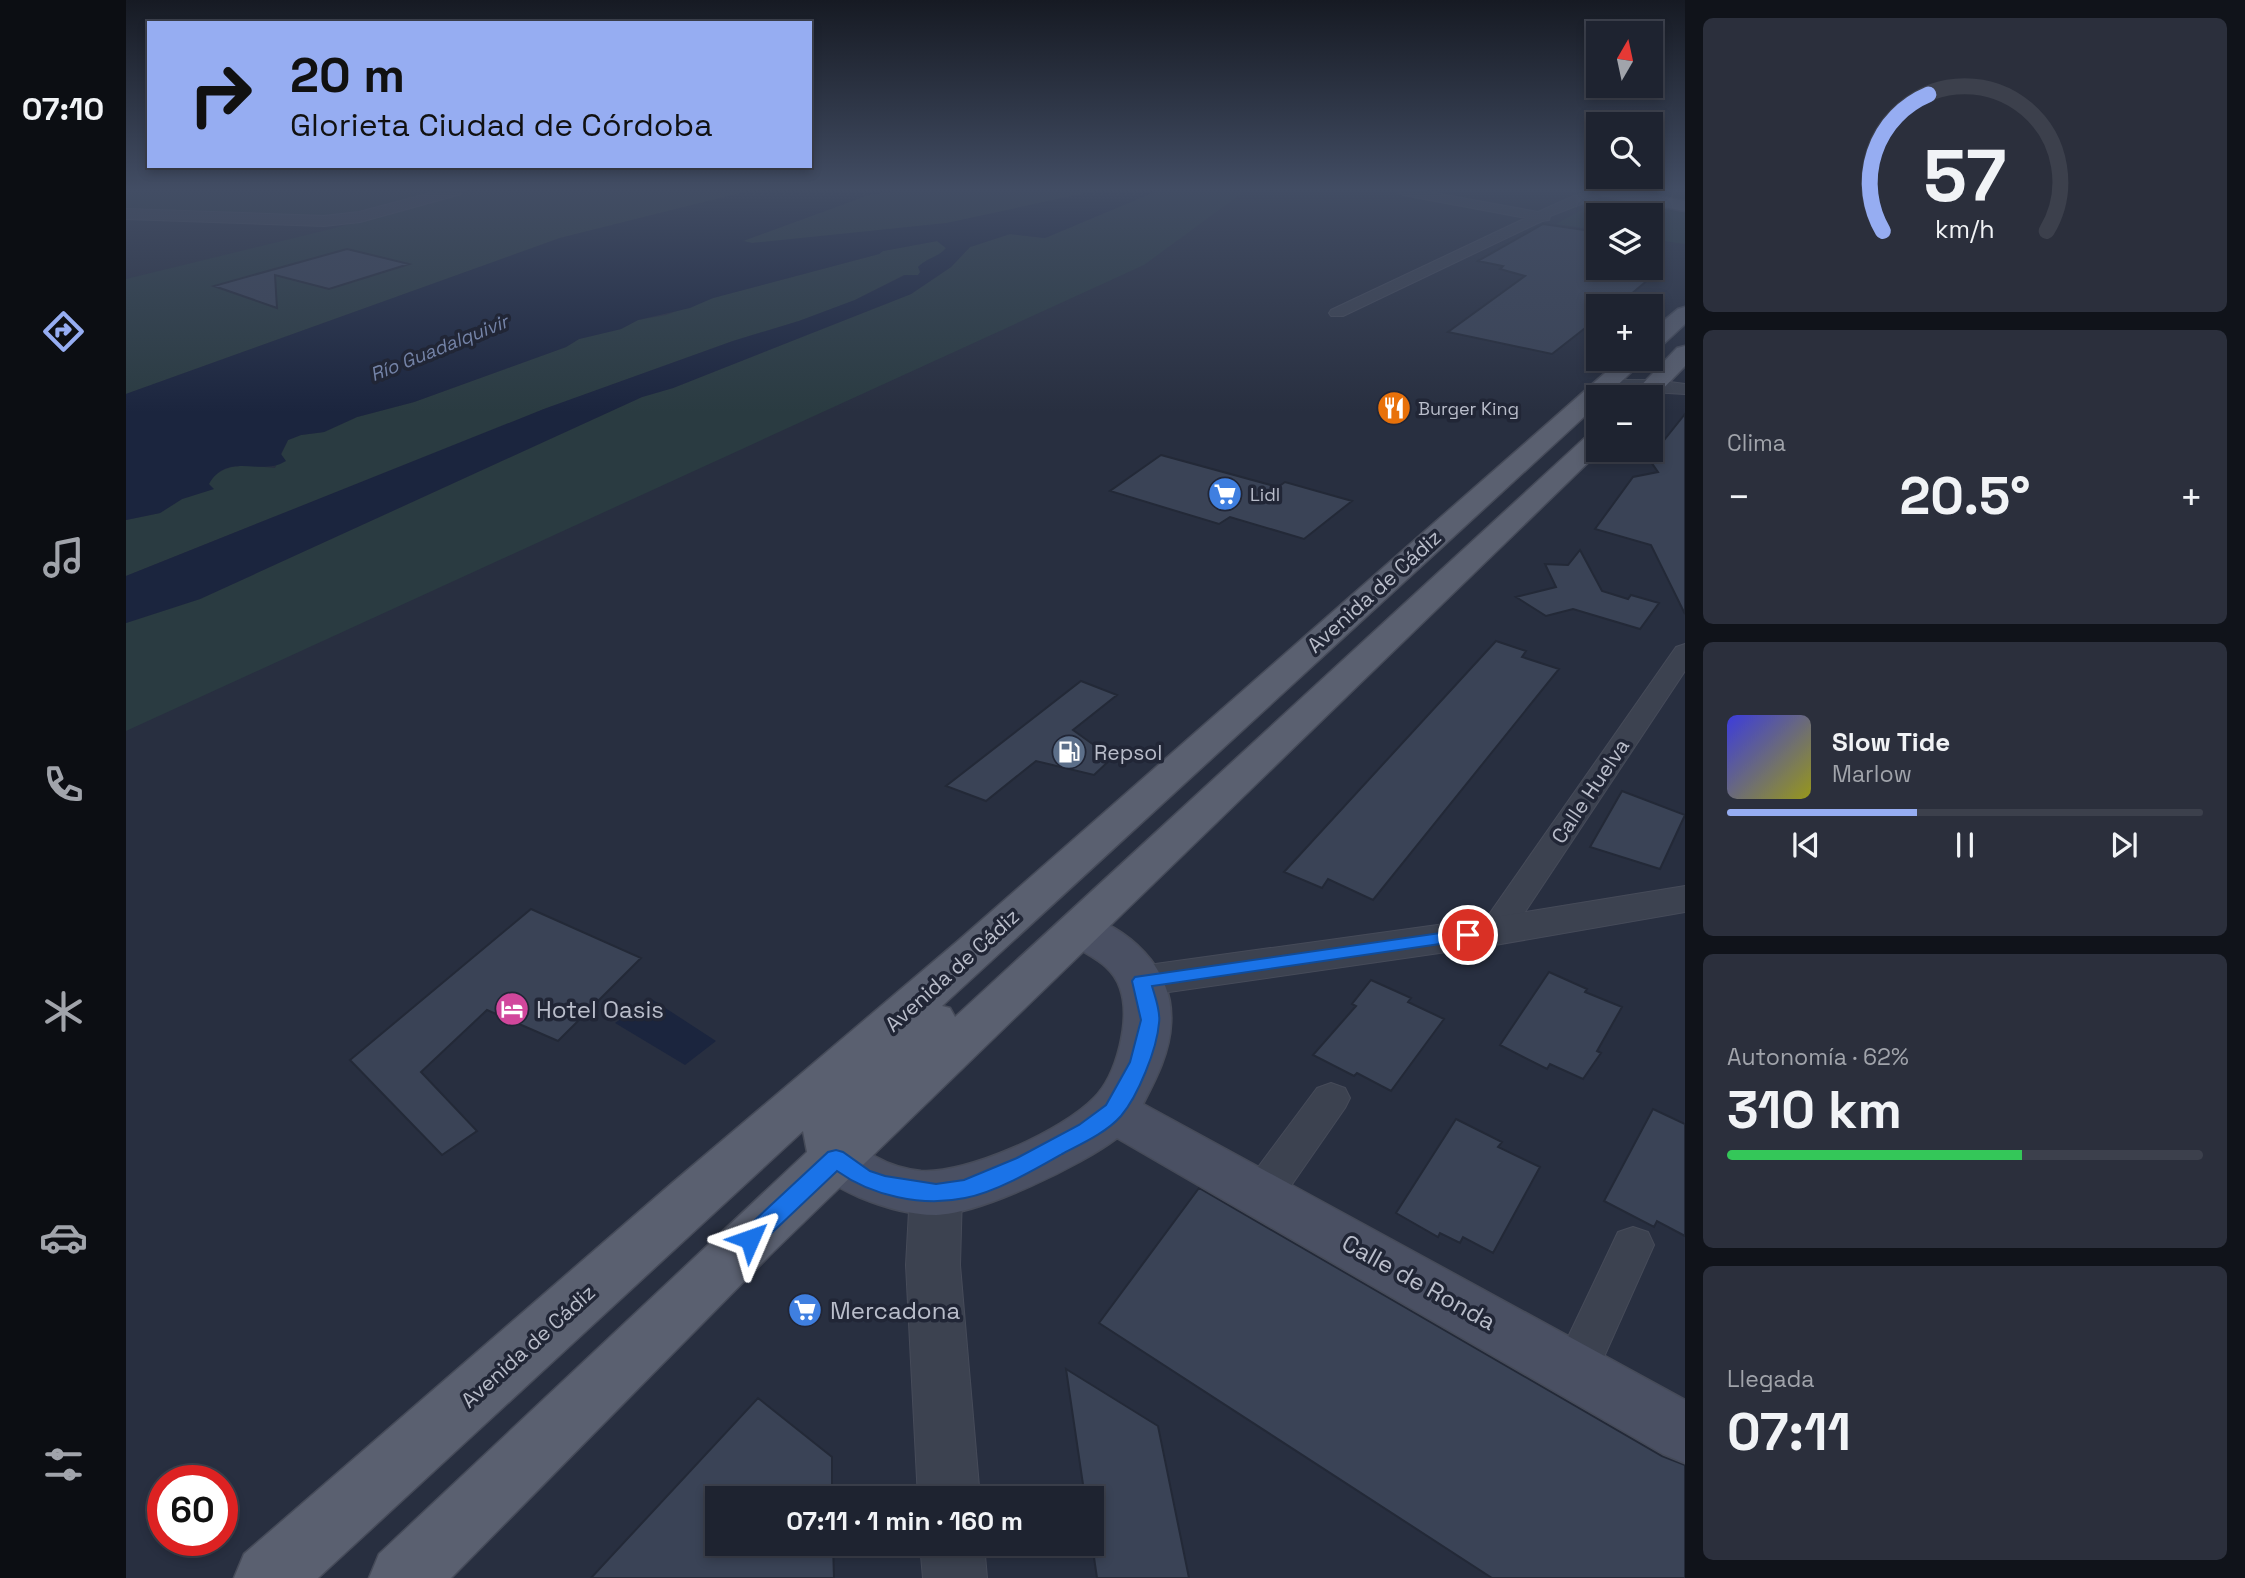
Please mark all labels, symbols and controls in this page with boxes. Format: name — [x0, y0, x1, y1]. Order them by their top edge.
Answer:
north arrow — [1586, 21, 1662, 98]
map controls — [1586, 21, 1663, 462]
text: 20 m — [290, 44, 405, 106]
icon: right — [175, 49, 266, 140]
text: 07:10 — [22, 89, 104, 129]
text: Glorieta Ciudad de Córdoba — [290, 105, 713, 145]
button: search — [1586, 112, 1663, 189]
text: 57 — [1923, 129, 2007, 222]
button: layers — [1586, 203, 1663, 280]
text: km/h — [1935, 213, 1995, 245]
button: + — [1586, 294, 1663, 371]
icon: directions — [39, 307, 88, 356]
water label: Río Guadalquivir — [366, 308, 513, 387]
button: − — [1586, 385, 1663, 462]
restaurant icon: Burger King — [1375, 389, 1413, 427]
place label: Burger King — [1418, 397, 1519, 420]
text: Clima — [1727, 428, 1786, 458]
text: 20.5° — [1899, 463, 2031, 529]
text: − — [1727, 473, 1751, 521]
text: + — [2179, 473, 2203, 521]
supermarket icon: Lidl — [1206, 475, 1244, 513]
place label: Lidl — [1250, 483, 1280, 506]
street label: Avenida de Cádiz — [1301, 524, 1447, 658]
icon: music — [39, 533, 88, 582]
text: Slow Tide — [1832, 725, 1950, 759]
fuel station icon: Repsol — [1050, 733, 1088, 771]
street label: Calle Huelva — [1545, 733, 1635, 849]
place label: Repsol — [1094, 739, 1162, 766]
text: Marlow — [1832, 759, 1912, 789]
icon: phone — [39, 760, 88, 809]
icon: previous — [1787, 826, 1825, 864]
icon: pause — [1946, 826, 1984, 864]
icon: next — [2105, 826, 2143, 864]
street label: Avenida de Cádiz — [879, 903, 1025, 1037]
pin — [1438, 905, 1498, 965]
icon: arrive — [1449, 916, 1487, 954]
icon: climate — [39, 987, 88, 1036]
hotel icon: Hotel Oasis — [493, 990, 531, 1028]
place label: Hotel Oasis — [536, 994, 664, 1025]
text: Autonomía · 62% — [1727, 1042, 1909, 1072]
text: 310 km — [1727, 1077, 1902, 1143]
position arrow — [713, 1202, 787, 1276]
icon: car — [39, 1213, 88, 1262]
street label: Calle de Ronda — [1337, 1227, 1502, 1337]
street label: Avenida de Cádiz — [455, 1279, 601, 1413]
supermarket icon: Mercadona — [786, 1291, 824, 1329]
place label: Mercadona — [830, 1295, 960, 1326]
text: Llegada — [1727, 1364, 1815, 1394]
text: 07:11 — [1727, 1399, 1851, 1465]
icon: filters — [39, 1440, 88, 1489]
speed limit sign: 60 — [147, 1465, 238, 1556]
text: 07:11 · 1 min · 160 m — [786, 1504, 1023, 1538]

